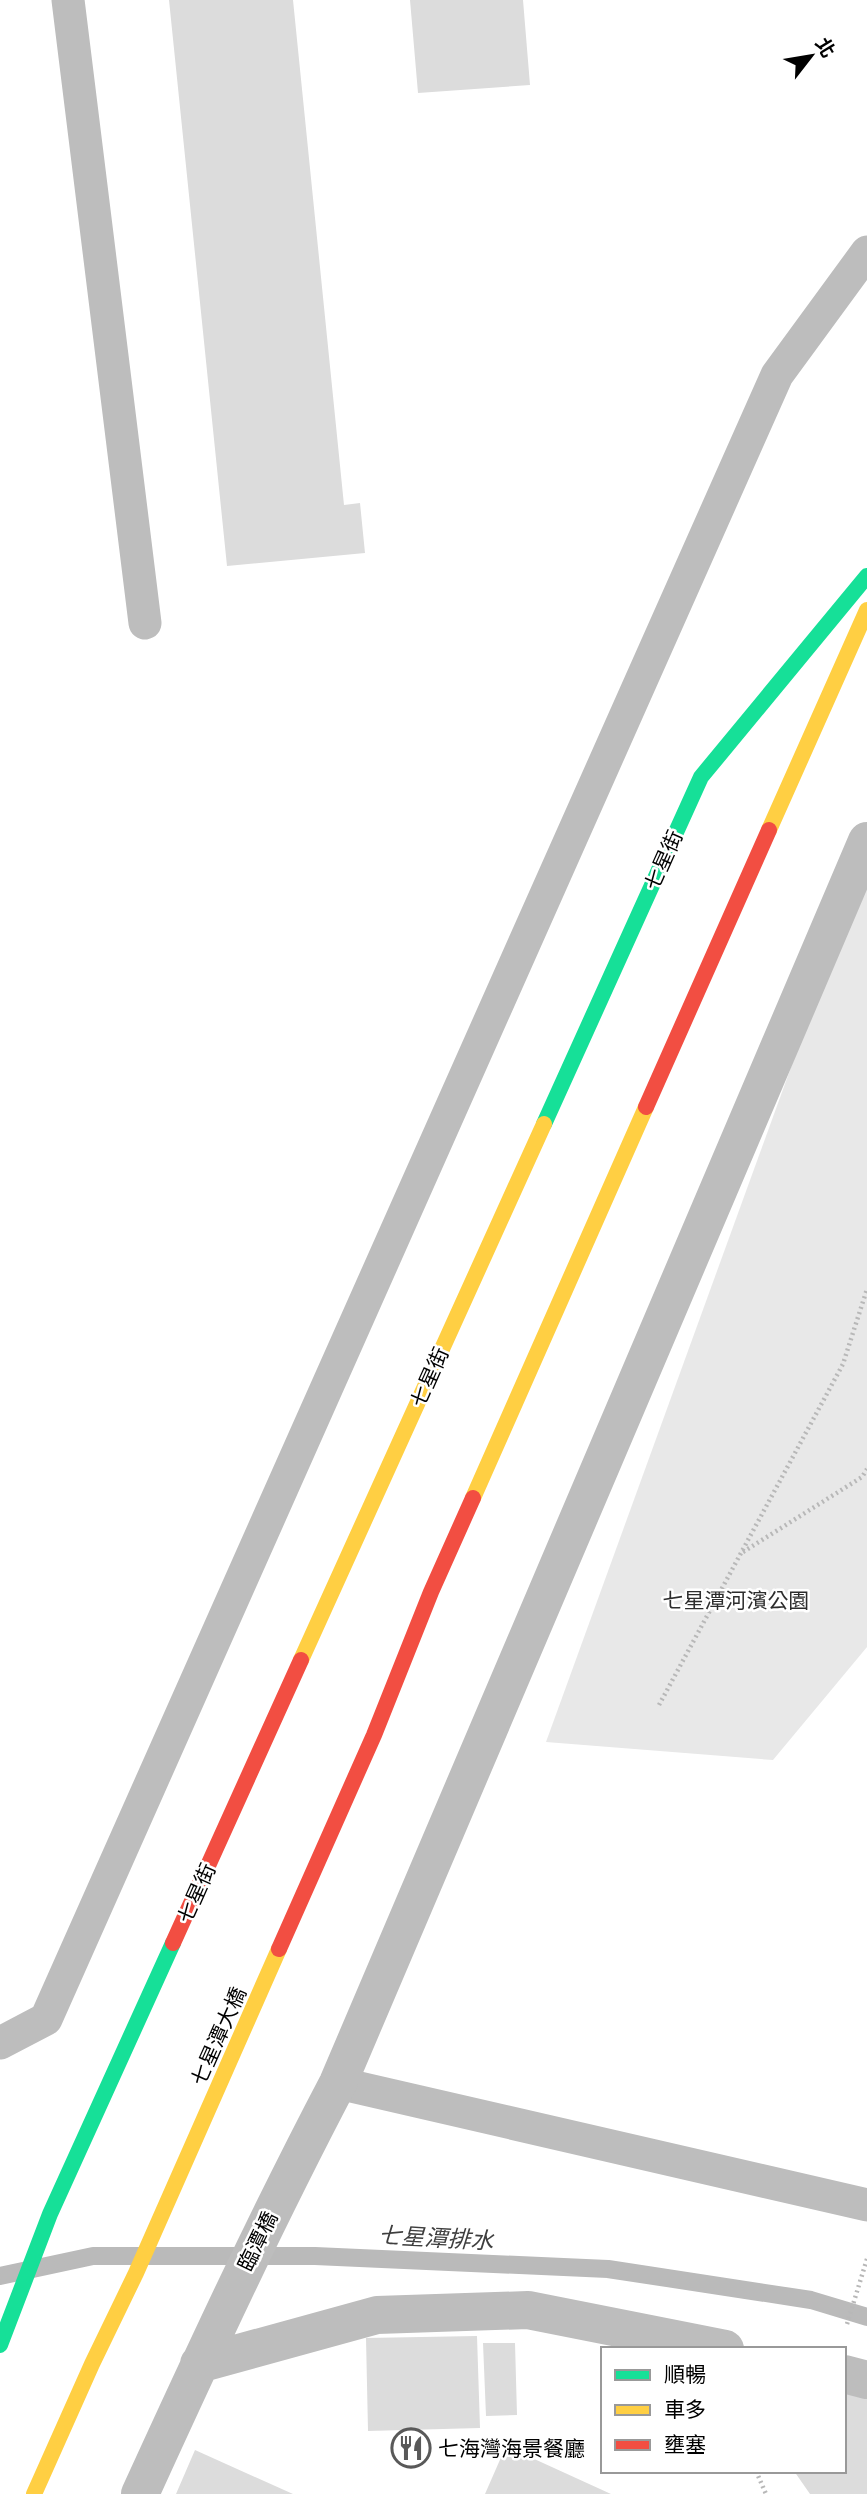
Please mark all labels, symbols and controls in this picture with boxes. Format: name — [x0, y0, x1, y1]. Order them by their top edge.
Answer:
north arrow — [776, 21, 846, 91]
text: 北 — [810, 32, 842, 62]
street label: 七星街 — [637, 826, 689, 894]
street label: 七星街 — [403, 1343, 455, 1411]
park label: 七星潭河濱公園 — [663, 1586, 810, 1614]
street label: 七星街 — [170, 1859, 222, 1927]
street label: 七星潭大橋 — [184, 1982, 252, 2090]
street label: 臨潭橋 — [231, 2207, 283, 2275]
water label: 七星潭排水 — [378, 2218, 495, 2256]
legend — [601, 2347, 846, 2473]
text: 順暢 — [664, 2360, 706, 2388]
text: 車多 — [664, 2395, 706, 2423]
restaurant icon: 七海灣海景餐廳 — [390, 2427, 432, 2469]
text: 壅塞 — [664, 2430, 706, 2458]
place label: 七海灣海景餐廳 — [438, 2434, 585, 2462]

